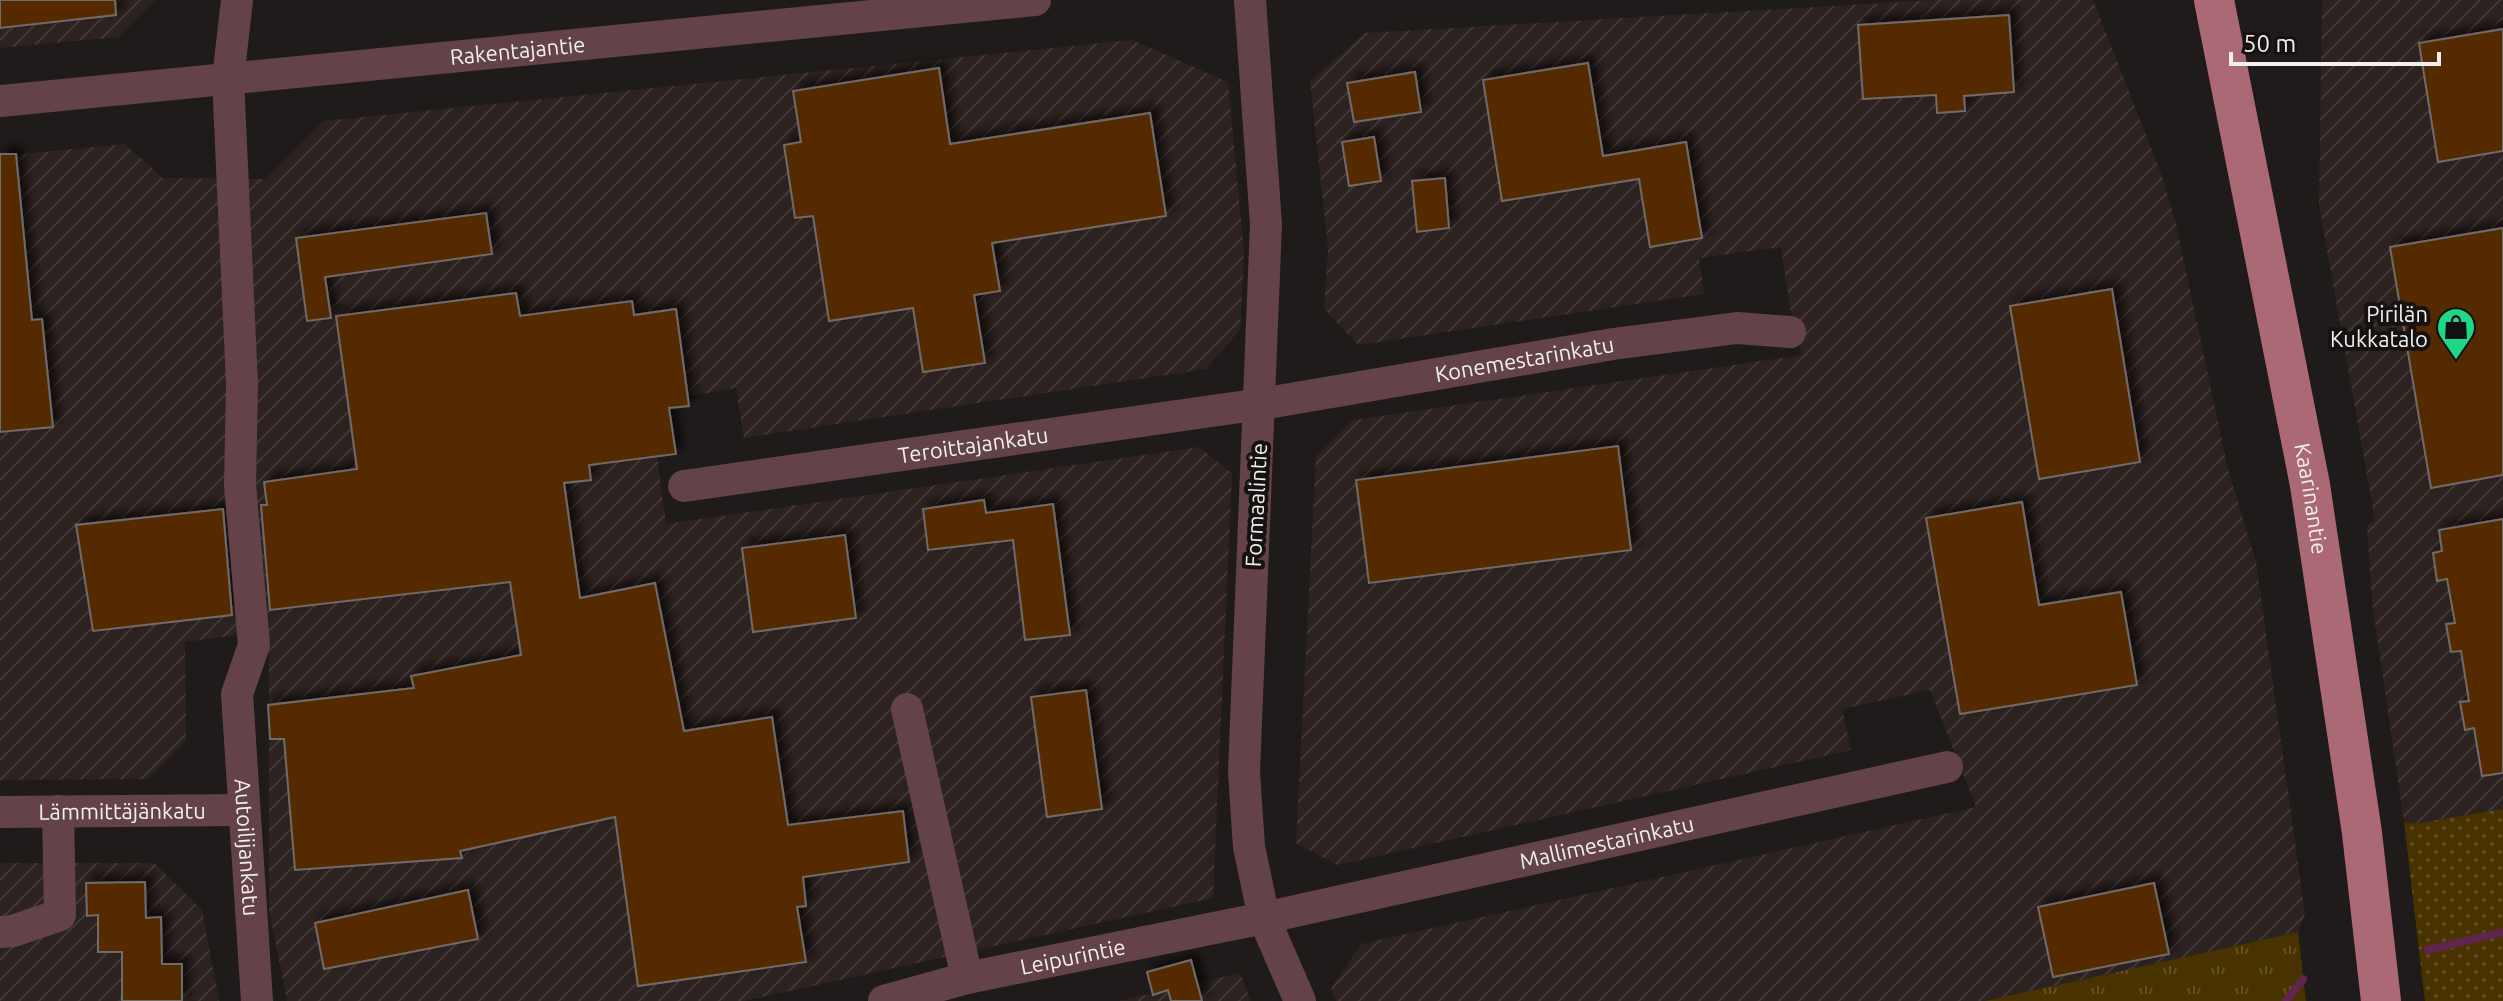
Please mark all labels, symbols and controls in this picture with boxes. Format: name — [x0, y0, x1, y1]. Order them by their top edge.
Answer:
scale bar — [2231, 16, 2439, 66]
text: 50 m — [2243, 30, 2296, 57]
street label: Rakentajantie — [449, 31, 586, 69]
place label: Pirilän Kukkatalo — [2330, 301, 2428, 351]
shop icon: Pirilän Kukkatalo — [2435, 306, 2477, 361]
street label: Konemestarinkatu — [1433, 331, 1616, 386]
street label: Teroittajankatu — [896, 421, 1050, 467]
street label: Kaarinantie — [2290, 441, 2333, 556]
street label: Formaalintie — [1240, 442, 1271, 568]
street label: Autoilijankatu — [231, 778, 264, 917]
street label: Lämmittäjänkatu — [38, 797, 206, 824]
street label: Mallimestarinkatu — [1517, 810, 1696, 873]
street label: Leipurintie — [1018, 933, 1127, 979]

